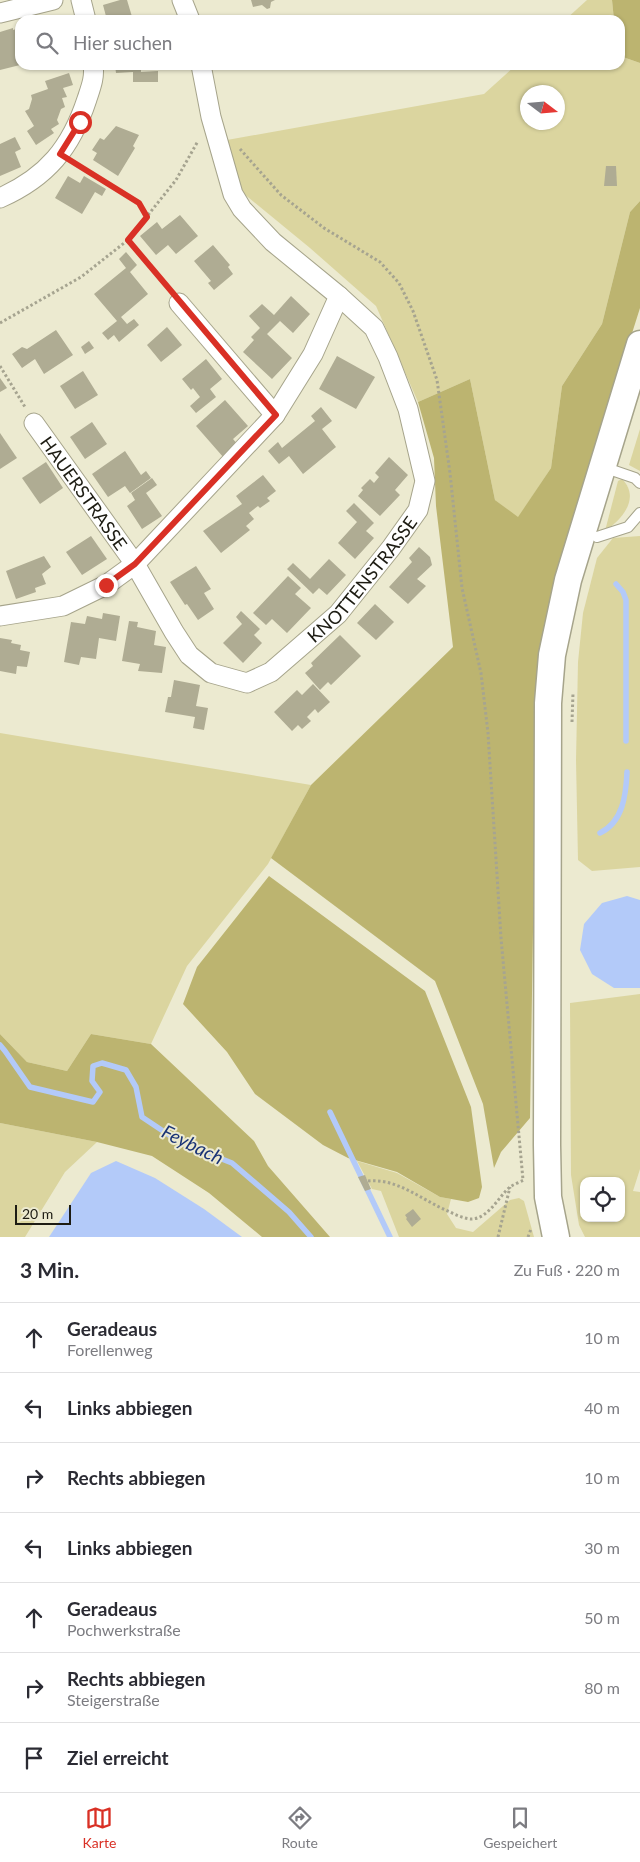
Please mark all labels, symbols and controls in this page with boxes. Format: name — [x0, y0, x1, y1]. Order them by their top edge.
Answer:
search box — [15, 15, 625, 70]
icon: search — [33, 29, 61, 57]
text: Hier suchen — [73, 31, 172, 54]
north arrow — [520, 85, 565, 130]
route start — [69, 111, 92, 134]
street label: HAUERSTRASSE — [36, 432, 132, 554]
street label: KNOTTENSTRASSE — [302, 512, 421, 647]
route end — [95, 574, 118, 597]
water label: Feybach — [158, 1119, 228, 1169]
map controls — [580, 1177, 625, 1222]
button: locate — [580, 1177, 625, 1222]
scale bar — [15, 1202, 71, 1225]
text: 20 m — [22, 1205, 53, 1222]
text: 3 Min. — [20, 1257, 79, 1282]
text: Zu Fuß · 220 m — [514, 1260, 620, 1279]
text: Geradeaus — [67, 1317, 157, 1340]
icon: ahead — [20, 1324, 48, 1352]
text: 10 m — [584, 1328, 620, 1347]
text: Forellenweg — [67, 1340, 152, 1359]
icon: left — [20, 1394, 48, 1422]
text: Links abbiegen — [67, 1396, 192, 1419]
text: 40 m — [584, 1398, 620, 1417]
icon: right — [20, 1464, 48, 1492]
text: Rechts abbiegen — [67, 1466, 205, 1489]
text: 10 m — [584, 1468, 620, 1487]
icon: left — [20, 1534, 48, 1562]
text: Links abbiegen — [67, 1536, 192, 1559]
text: 30 m — [584, 1538, 620, 1557]
text: Geradeaus — [67, 1597, 157, 1620]
icon: ahead — [20, 1604, 48, 1632]
text: 50 m — [584, 1608, 620, 1627]
text: Pochwerkstraße — [67, 1620, 181, 1639]
text: Rechts abbiegen — [67, 1667, 205, 1690]
icon: right — [20, 1674, 48, 1702]
text: 80 m — [584, 1678, 620, 1697]
text: Steigerstraße — [67, 1690, 160, 1709]
icon: arrive — [20, 1744, 48, 1772]
text: Ziel erreicht — [67, 1746, 169, 1769]
tab: Karte — [83, 1804, 116, 1851]
tab: Route — [282, 1804, 318, 1851]
tab: Gespeichert — [483, 1804, 557, 1851]

